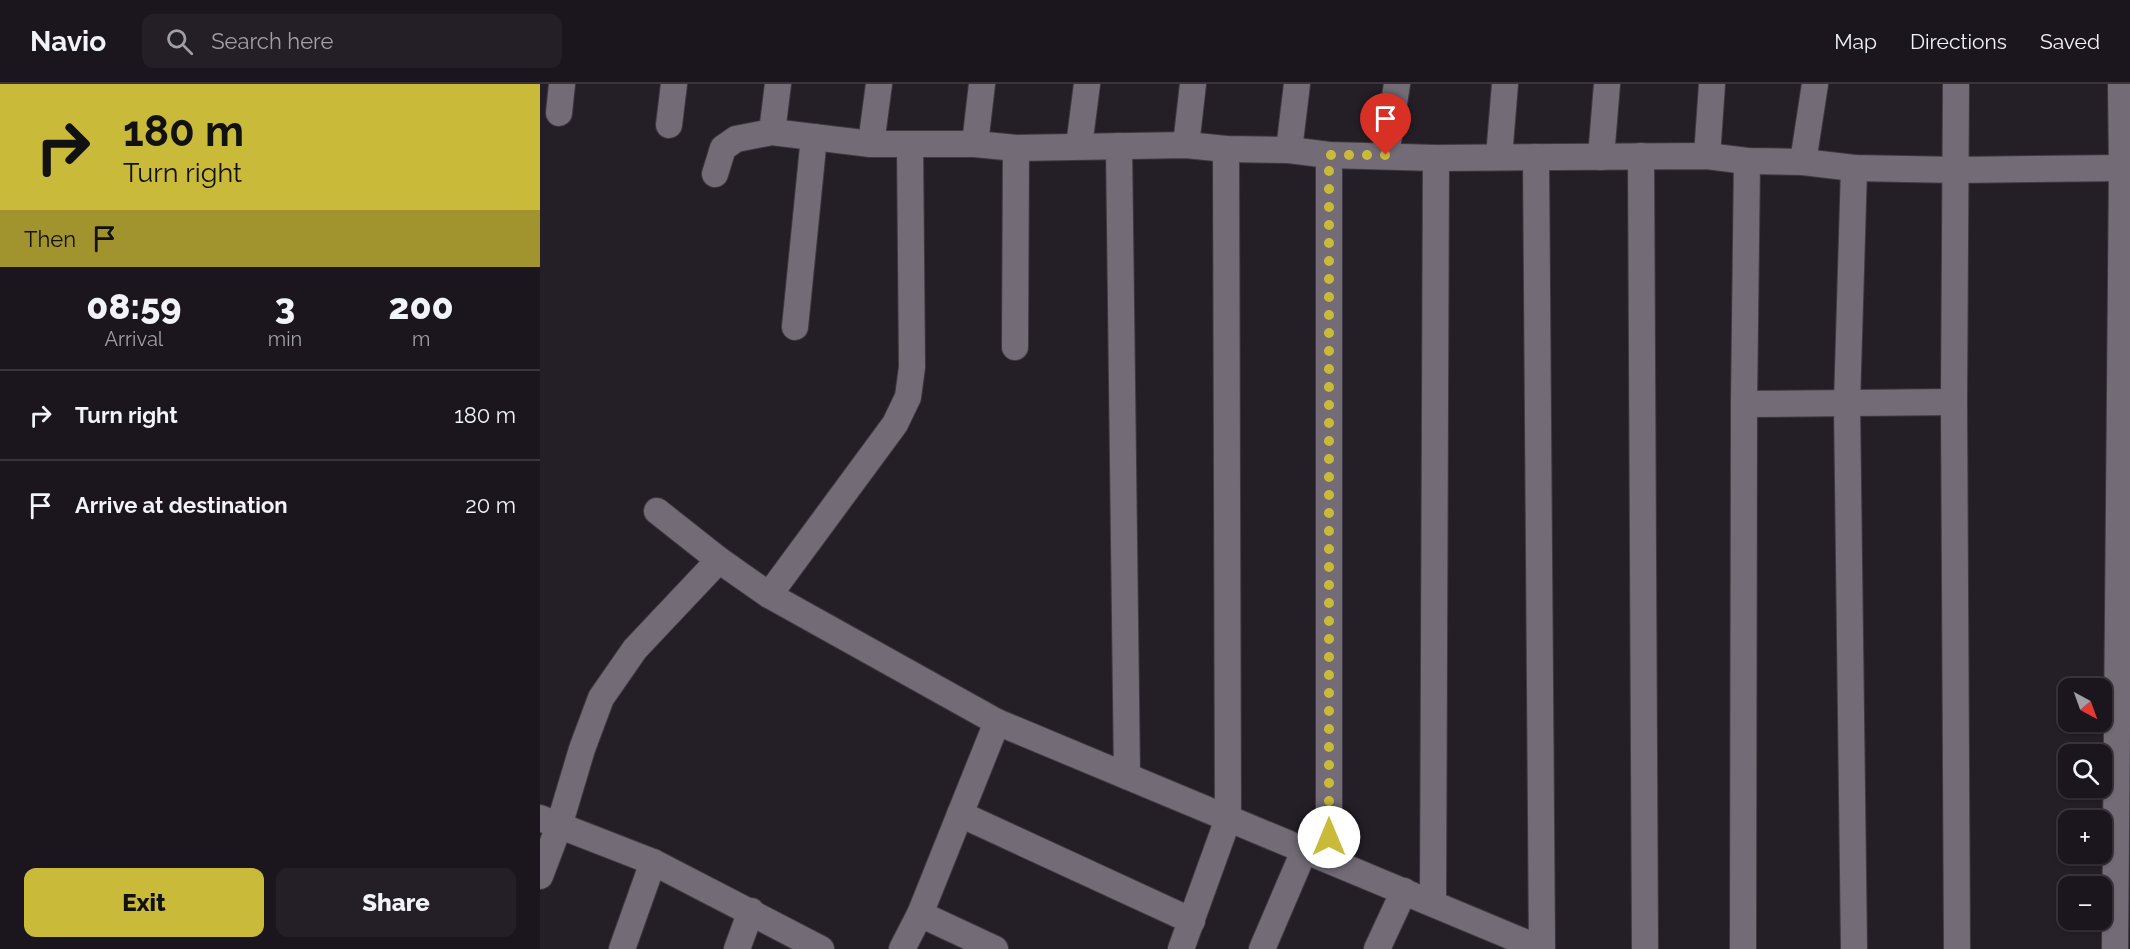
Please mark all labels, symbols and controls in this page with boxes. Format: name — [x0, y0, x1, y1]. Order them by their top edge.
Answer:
search box — [142, 14, 562, 68]
text: Navio — [30, 25, 106, 58]
icon: search — [163, 25, 196, 58]
text: Search here — [211, 28, 333, 54]
text: Map — [1834, 29, 1877, 54]
text: Directions — [1910, 29, 2007, 54]
text: Saved — [2040, 29, 2100, 54]
pin — [1360, 93, 1411, 155]
icon: arrive — [1369, 102, 1402, 135]
text: 180 m — [123, 107, 244, 156]
icon: right — [24, 108, 102, 186]
text: Turn right — [123, 157, 242, 188]
icon: arrive — [88, 222, 121, 255]
text: Then — [24, 226, 76, 252]
text: 08:59 — [86, 285, 181, 327]
text: 3 — [275, 285, 295, 327]
text: 200 — [389, 285, 454, 327]
text: Arrival — [105, 327, 163, 351]
text: min — [268, 327, 302, 351]
text: m — [412, 327, 430, 351]
icon: right — [24, 399, 57, 432]
text: Turn right — [75, 402, 178, 428]
text: 180 m — [454, 402, 516, 428]
icon: arrive — [24, 489, 57, 522]
text: Arrive at destination — [75, 492, 288, 518]
text: 20 m — [465, 492, 516, 518]
north arrow — [2058, 678, 2112, 732]
map controls — [2058, 678, 2112, 930]
button: search — [2058, 744, 2112, 798]
position arrow — [1297, 805, 1361, 869]
button: + — [2058, 810, 2112, 864]
button: Exit — [24, 868, 264, 937]
button: Share — [276, 868, 516, 937]
button: − — [2058, 876, 2112, 930]

